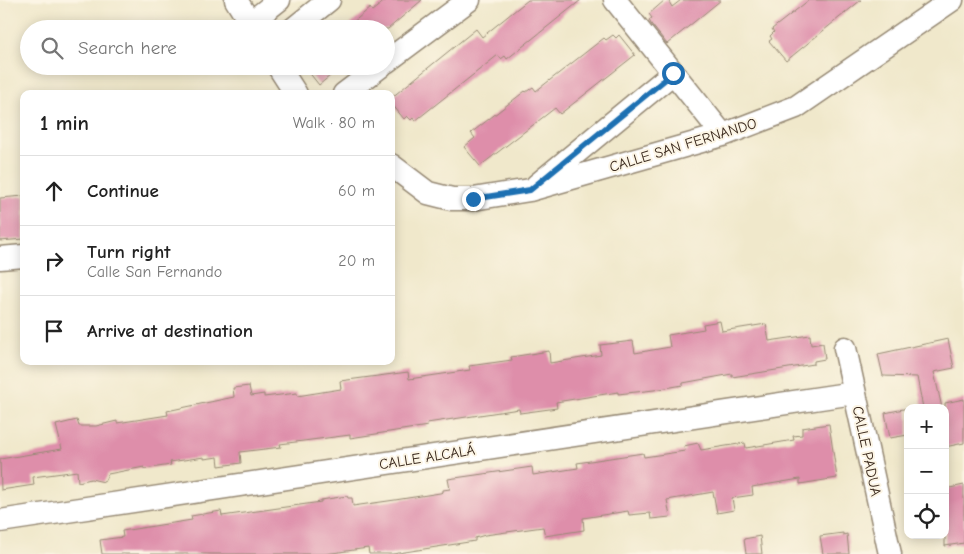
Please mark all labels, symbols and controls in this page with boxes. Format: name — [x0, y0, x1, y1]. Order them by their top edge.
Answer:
search box — [20, 20, 395, 75]
icon: search — [38, 34, 66, 62]
text: Search here — [78, 37, 177, 59]
route start — [662, 62, 685, 85]
text: 1 min — [40, 111, 89, 135]
text: Walk · 80 m — [293, 114, 375, 132]
street label: CALLE SAN FERNANDO — [607, 114, 759, 176]
icon: ahead — [40, 177, 68, 205]
text: Continue — [87, 180, 159, 202]
text: 60 m — [338, 182, 375, 200]
route end — [462, 188, 485, 211]
text: Turn right — [87, 241, 171, 263]
icon: right — [40, 247, 68, 275]
text: 20 m — [338, 252, 375, 270]
text: Calle San Fernando — [87, 263, 222, 281]
icon: arrive — [40, 317, 68, 345]
text: Arrive at destination — [87, 320, 253, 342]
street label: CALLE PADUA — [849, 404, 885, 498]
map controls — [904, 404, 949, 539]
button: + — [904, 404, 949, 449]
street label: CALLE ALCALÁ — [378, 440, 477, 473]
button: − — [904, 449, 949, 494]
button: locate — [904, 494, 949, 539]

